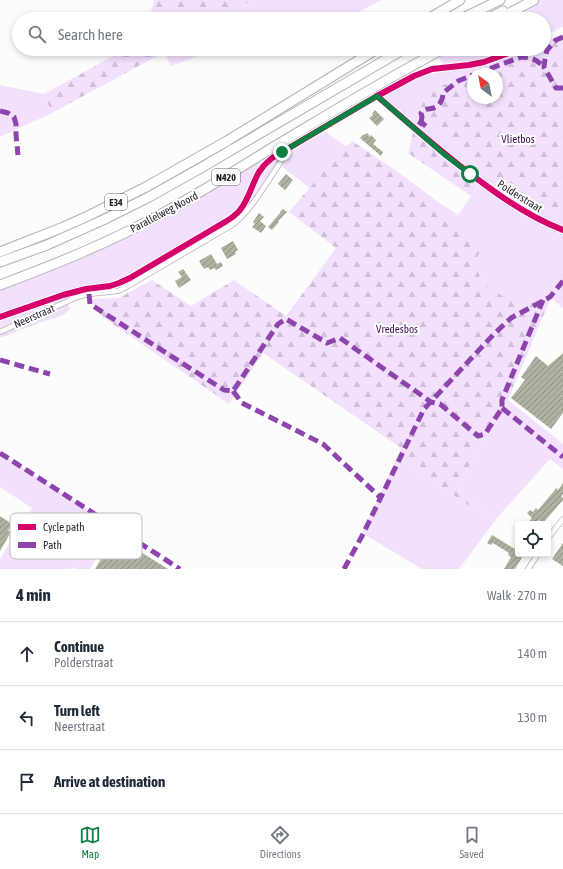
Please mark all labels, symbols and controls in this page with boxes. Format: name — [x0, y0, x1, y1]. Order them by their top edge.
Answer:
search box — [12, 12, 551, 56]
icon: search — [26, 23, 48, 45]
text: Search here — [58, 26, 123, 43]
north arrow — [467, 68, 503, 104]
park label: Vlietbos — [501, 133, 535, 145]
route end — [273, 143, 291, 161]
route start — [461, 165, 479, 183]
road number: N420 — [212, 169, 240, 185]
street label: Polderstraat — [496, 178, 544, 214]
street label: Parallelweg Noord — [128, 189, 200, 235]
road number: E34 — [105, 194, 127, 210]
street label: Neerstraat — [12, 302, 56, 330]
park label: Vredesbos — [376, 323, 418, 335]
legend — [10, 513, 142, 559]
text: Cycle path — [43, 521, 85, 533]
map controls — [515, 521, 551, 557]
button: locate — [515, 521, 551, 557]
text: Path — [43, 539, 62, 551]
text: 4 min — [16, 585, 51, 605]
text: Walk · 270 m — [487, 588, 547, 603]
text: Continue — [54, 638, 104, 655]
icon: ahead — [16, 643, 38, 665]
text: 140 m — [518, 646, 547, 661]
text: Polderstraat — [54, 655, 113, 670]
text: Turn left — [54, 702, 100, 719]
icon: left — [16, 707, 38, 729]
text: 130 m — [518, 710, 547, 725]
text: Neerstraat — [54, 719, 105, 734]
icon: arrive — [16, 771, 38, 793]
text: Arrive at destination — [54, 773, 165, 790]
tab: Map — [79, 824, 101, 860]
tab: Directions — [260, 824, 301, 860]
tab: Saved — [459, 824, 484, 860]

